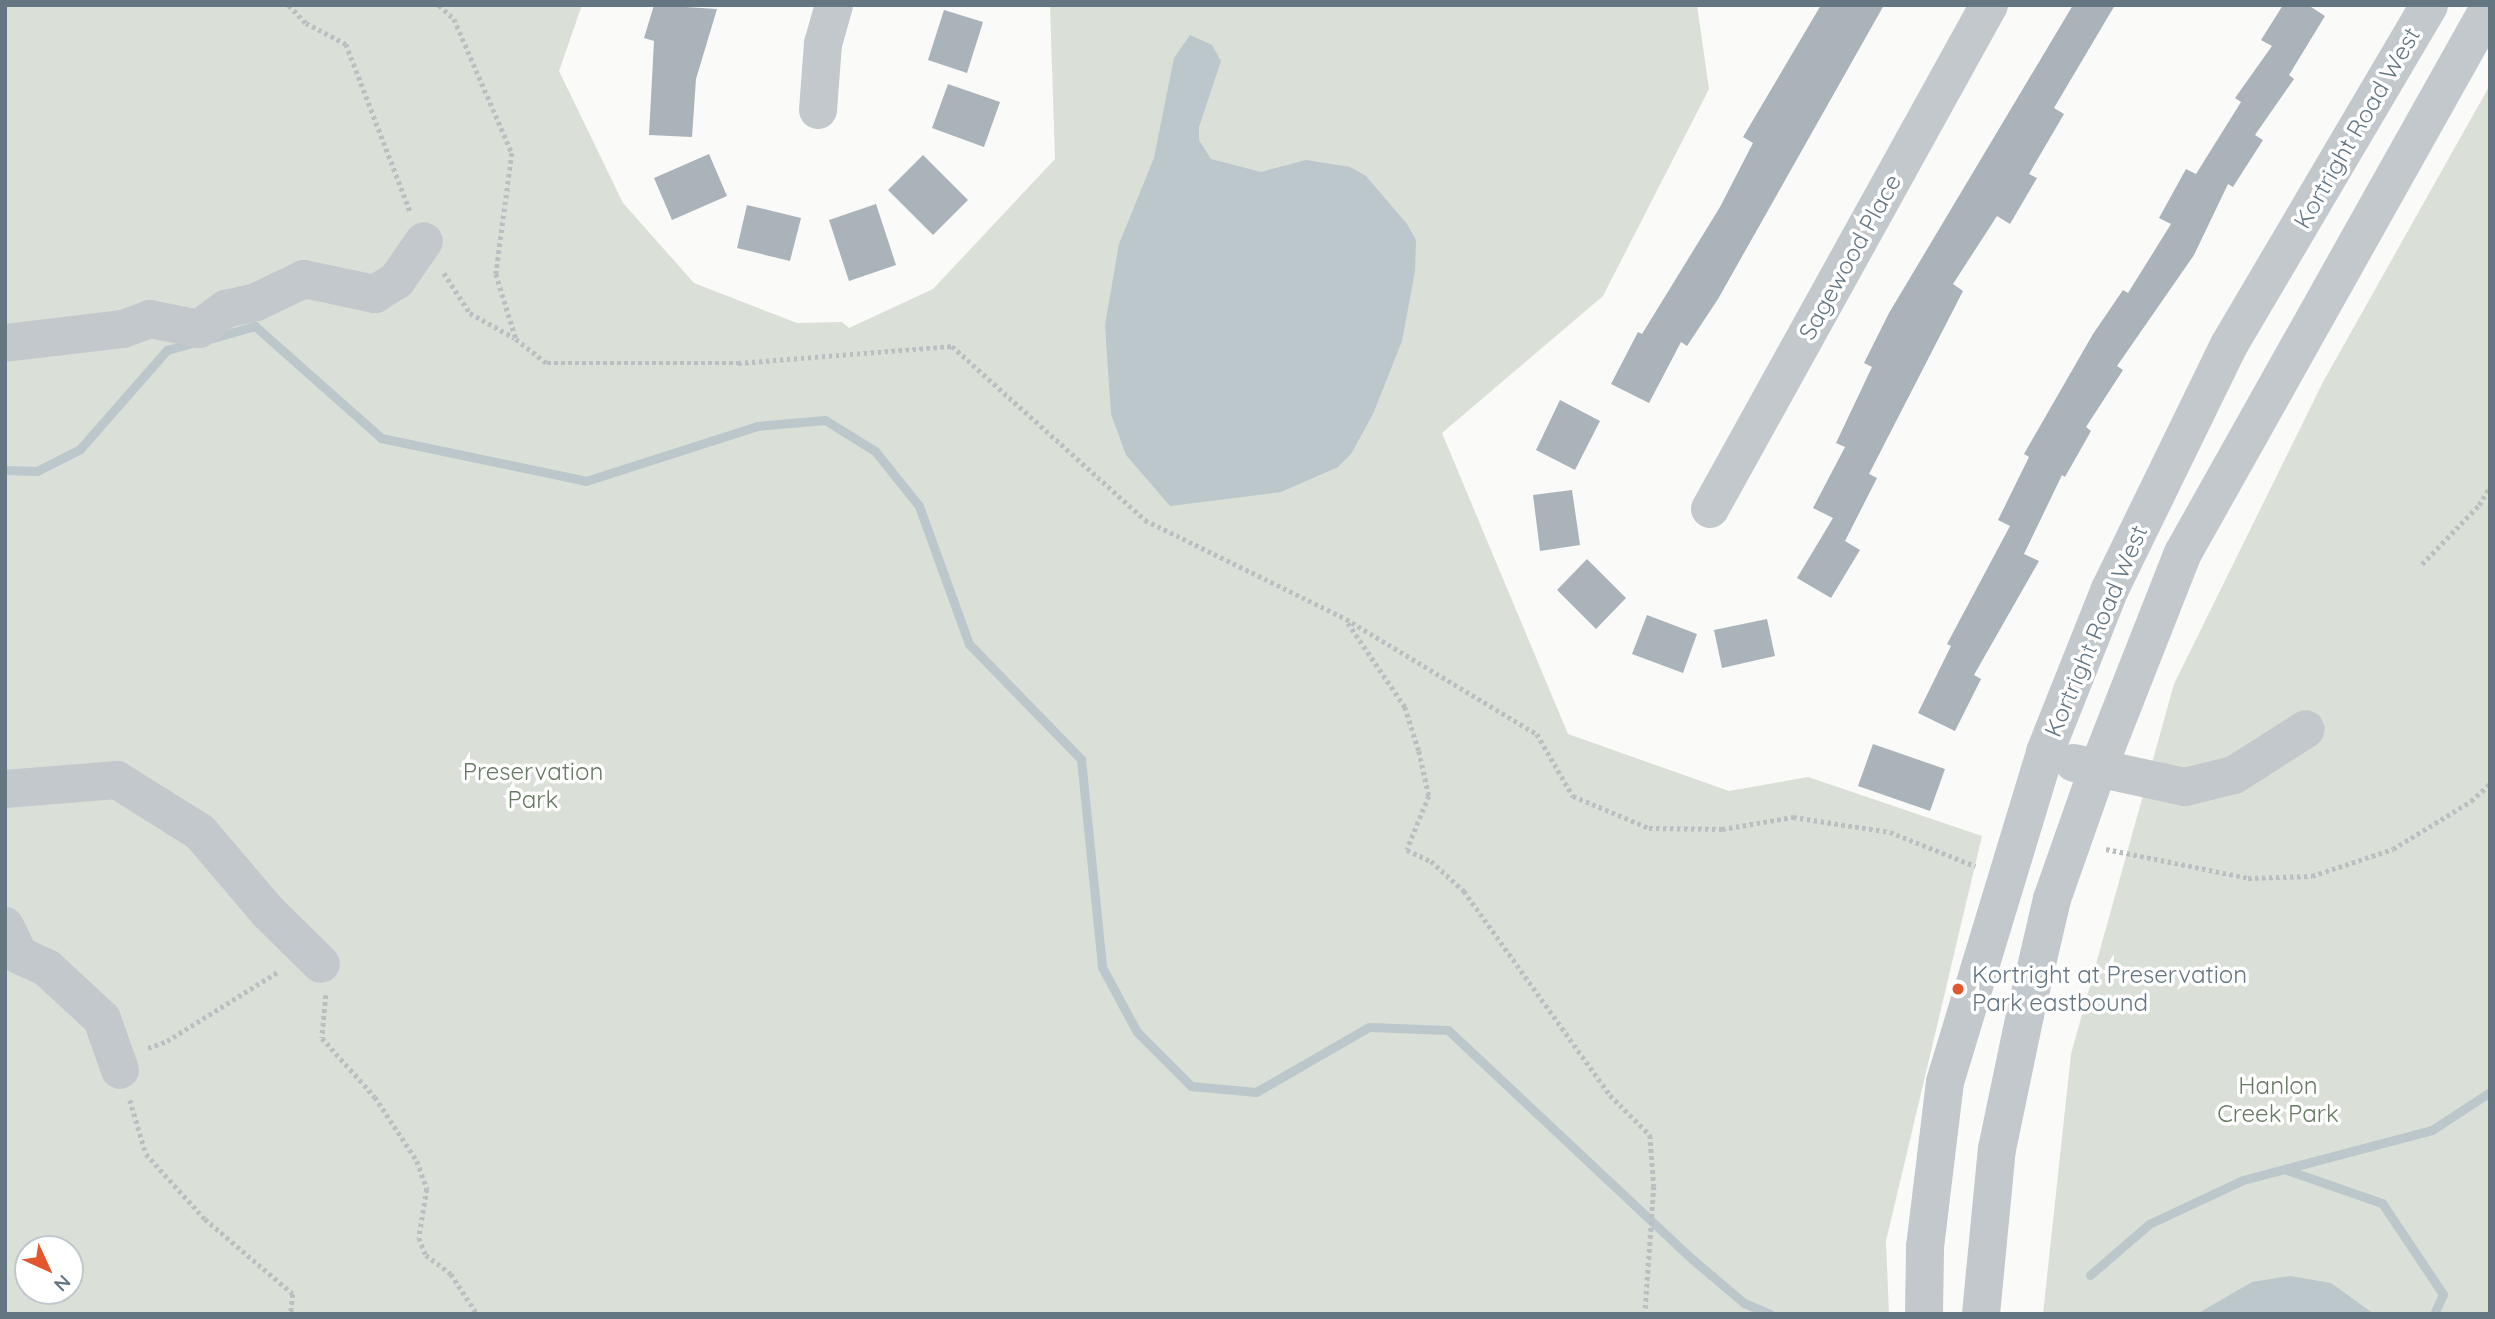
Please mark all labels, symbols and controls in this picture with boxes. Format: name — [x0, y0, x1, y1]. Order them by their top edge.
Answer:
street label: Kortright Road West — [2288, 22, 2426, 234]
street label: Sagewood Place — [1793, 169, 1907, 345]
street label: Kortright Road West — [2038, 521, 2154, 741]
park label: Preservation Park — [463, 758, 603, 814]
place label: Kortright at Preservation Park eastbound — [1972, 961, 2247, 1017]
marker: Kortright at Preservation Park eastbound — [1950, 981, 1966, 997]
park label: Hanlon Creek Park — [2217, 1072, 2339, 1128]
north arrow — [14, 1235, 84, 1305]
text: N — [49, 1270, 76, 1297]

